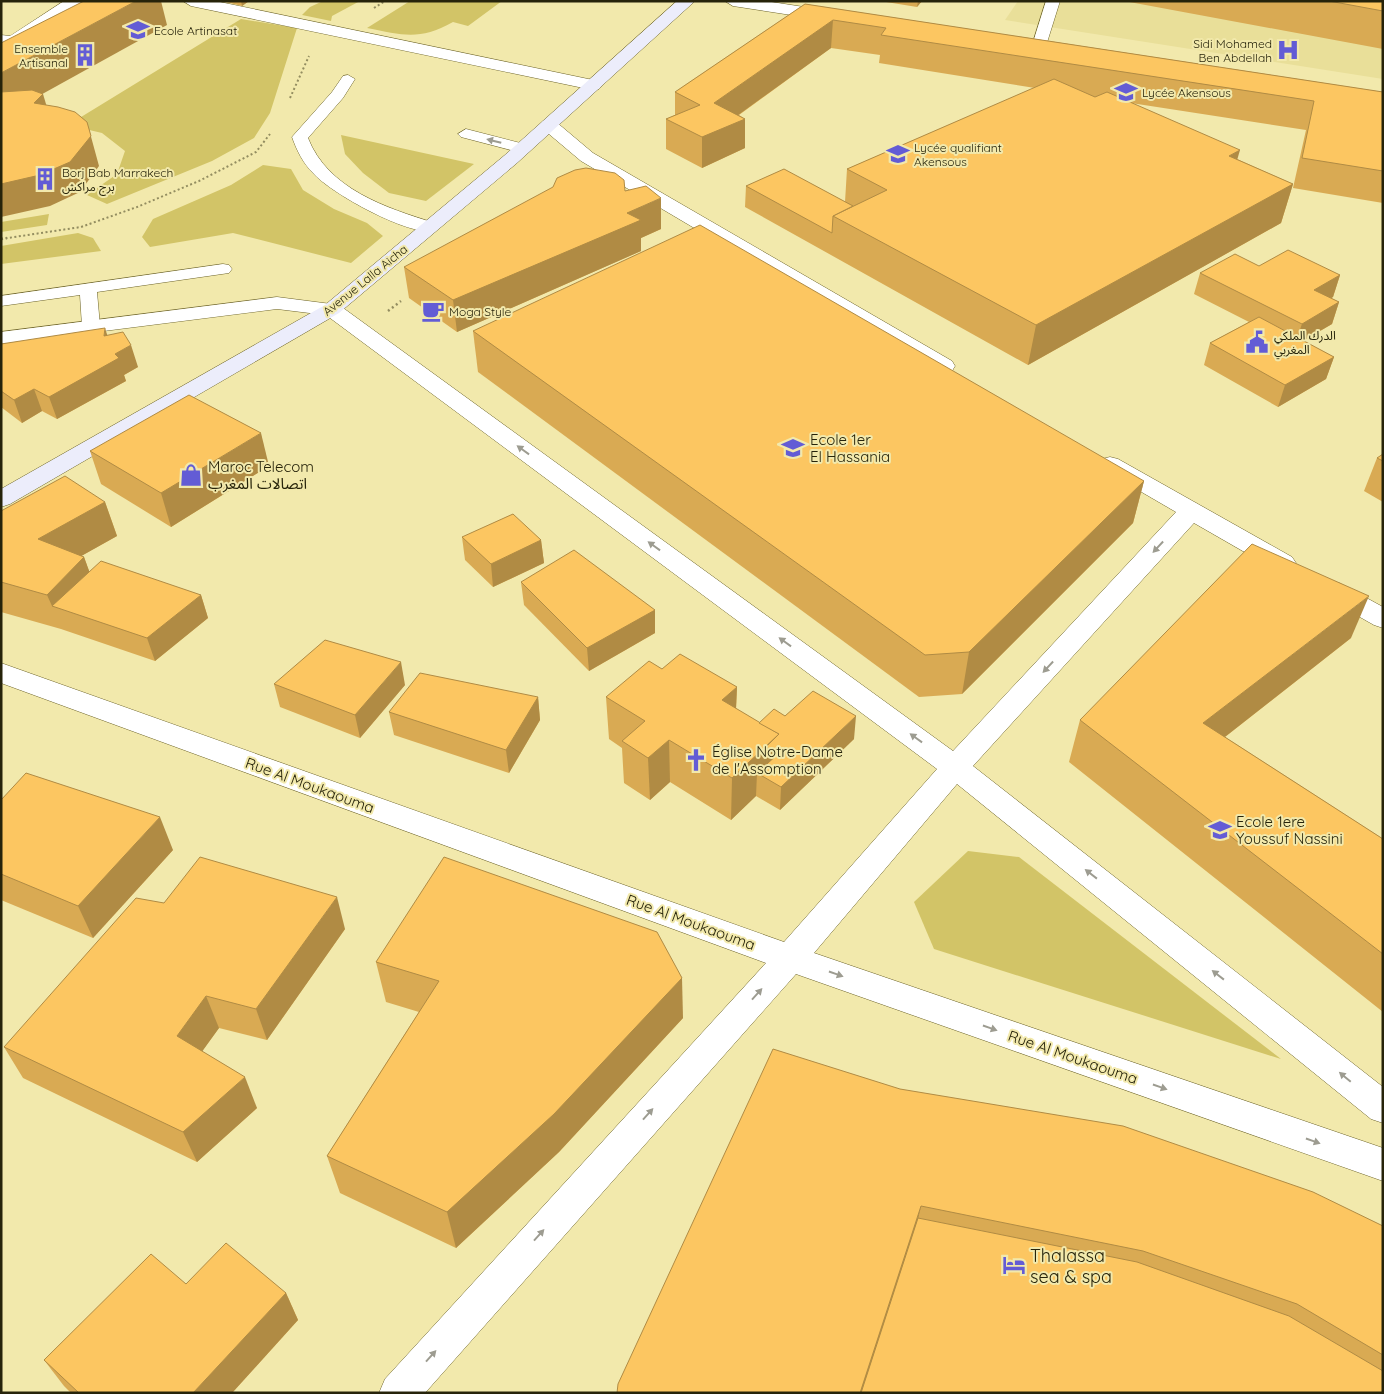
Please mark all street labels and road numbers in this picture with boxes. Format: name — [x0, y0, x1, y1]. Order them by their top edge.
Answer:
street label: Avenue Lalla Aicha — [320, 241, 410, 319]
street label: Rue Al Moukaouma — [243, 753, 377, 817]
street label: Rue Al Moukaouma — [624, 890, 758, 954]
street label: Rue Al Moukaouma — [1006, 1026, 1140, 1088]

